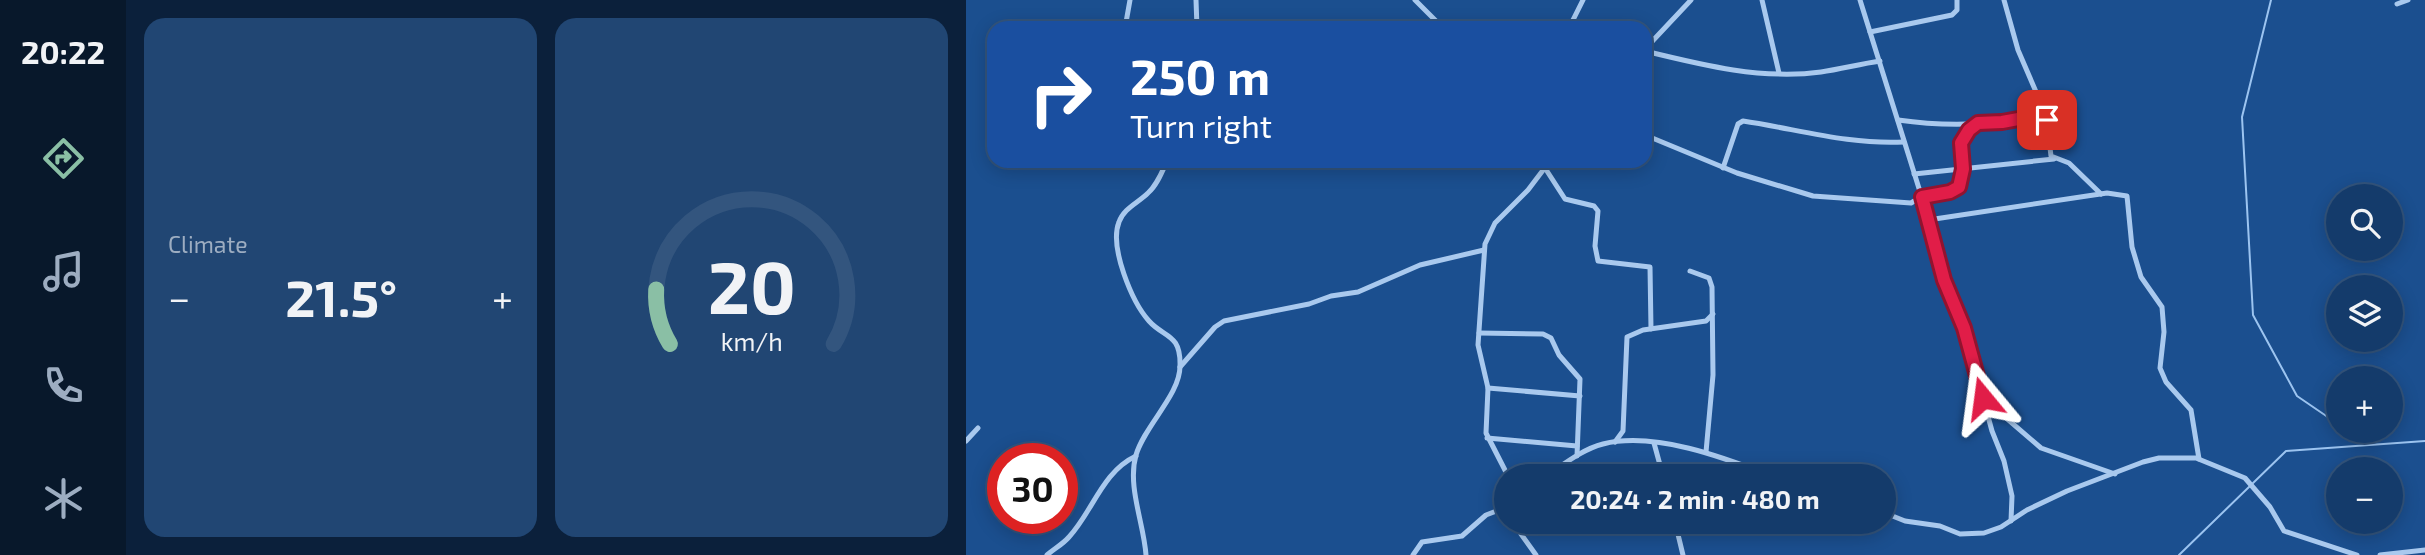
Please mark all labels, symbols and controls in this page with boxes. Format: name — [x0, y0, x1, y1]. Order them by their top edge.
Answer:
text: 20:22 — [21, 32, 105, 70]
text: 250 m — [1130, 46, 1270, 105]
icon: right — [1015, 49, 1106, 140]
pin — [2017, 90, 2077, 150]
icon: arrive — [2028, 101, 2066, 139]
text: Turn right — [1130, 106, 1272, 144]
icon: directions — [39, 134, 88, 183]
map controls — [2326, 184, 2403, 534]
button: search — [2326, 184, 2403, 261]
text: Climate — [168, 230, 248, 258]
text: 20 — [707, 241, 796, 329]
icon: music — [39, 247, 88, 296]
text: 21.5° — [285, 265, 397, 327]
text: − — [168, 274, 190, 320]
text: + — [492, 274, 513, 320]
button: layers — [2326, 275, 2403, 352]
text: km/h — [720, 325, 783, 355]
icon: phone — [39, 361, 88, 410]
position arrow — [1946, 361, 2020, 435]
button: + — [2326, 366, 2403, 443]
speed limit sign: 30 — [987, 443, 1078, 534]
button: − — [2326, 457, 2403, 534]
icon: climate — [39, 474, 88, 523]
text: 20:24 · 2 min · 480 m — [1570, 483, 1820, 514]

